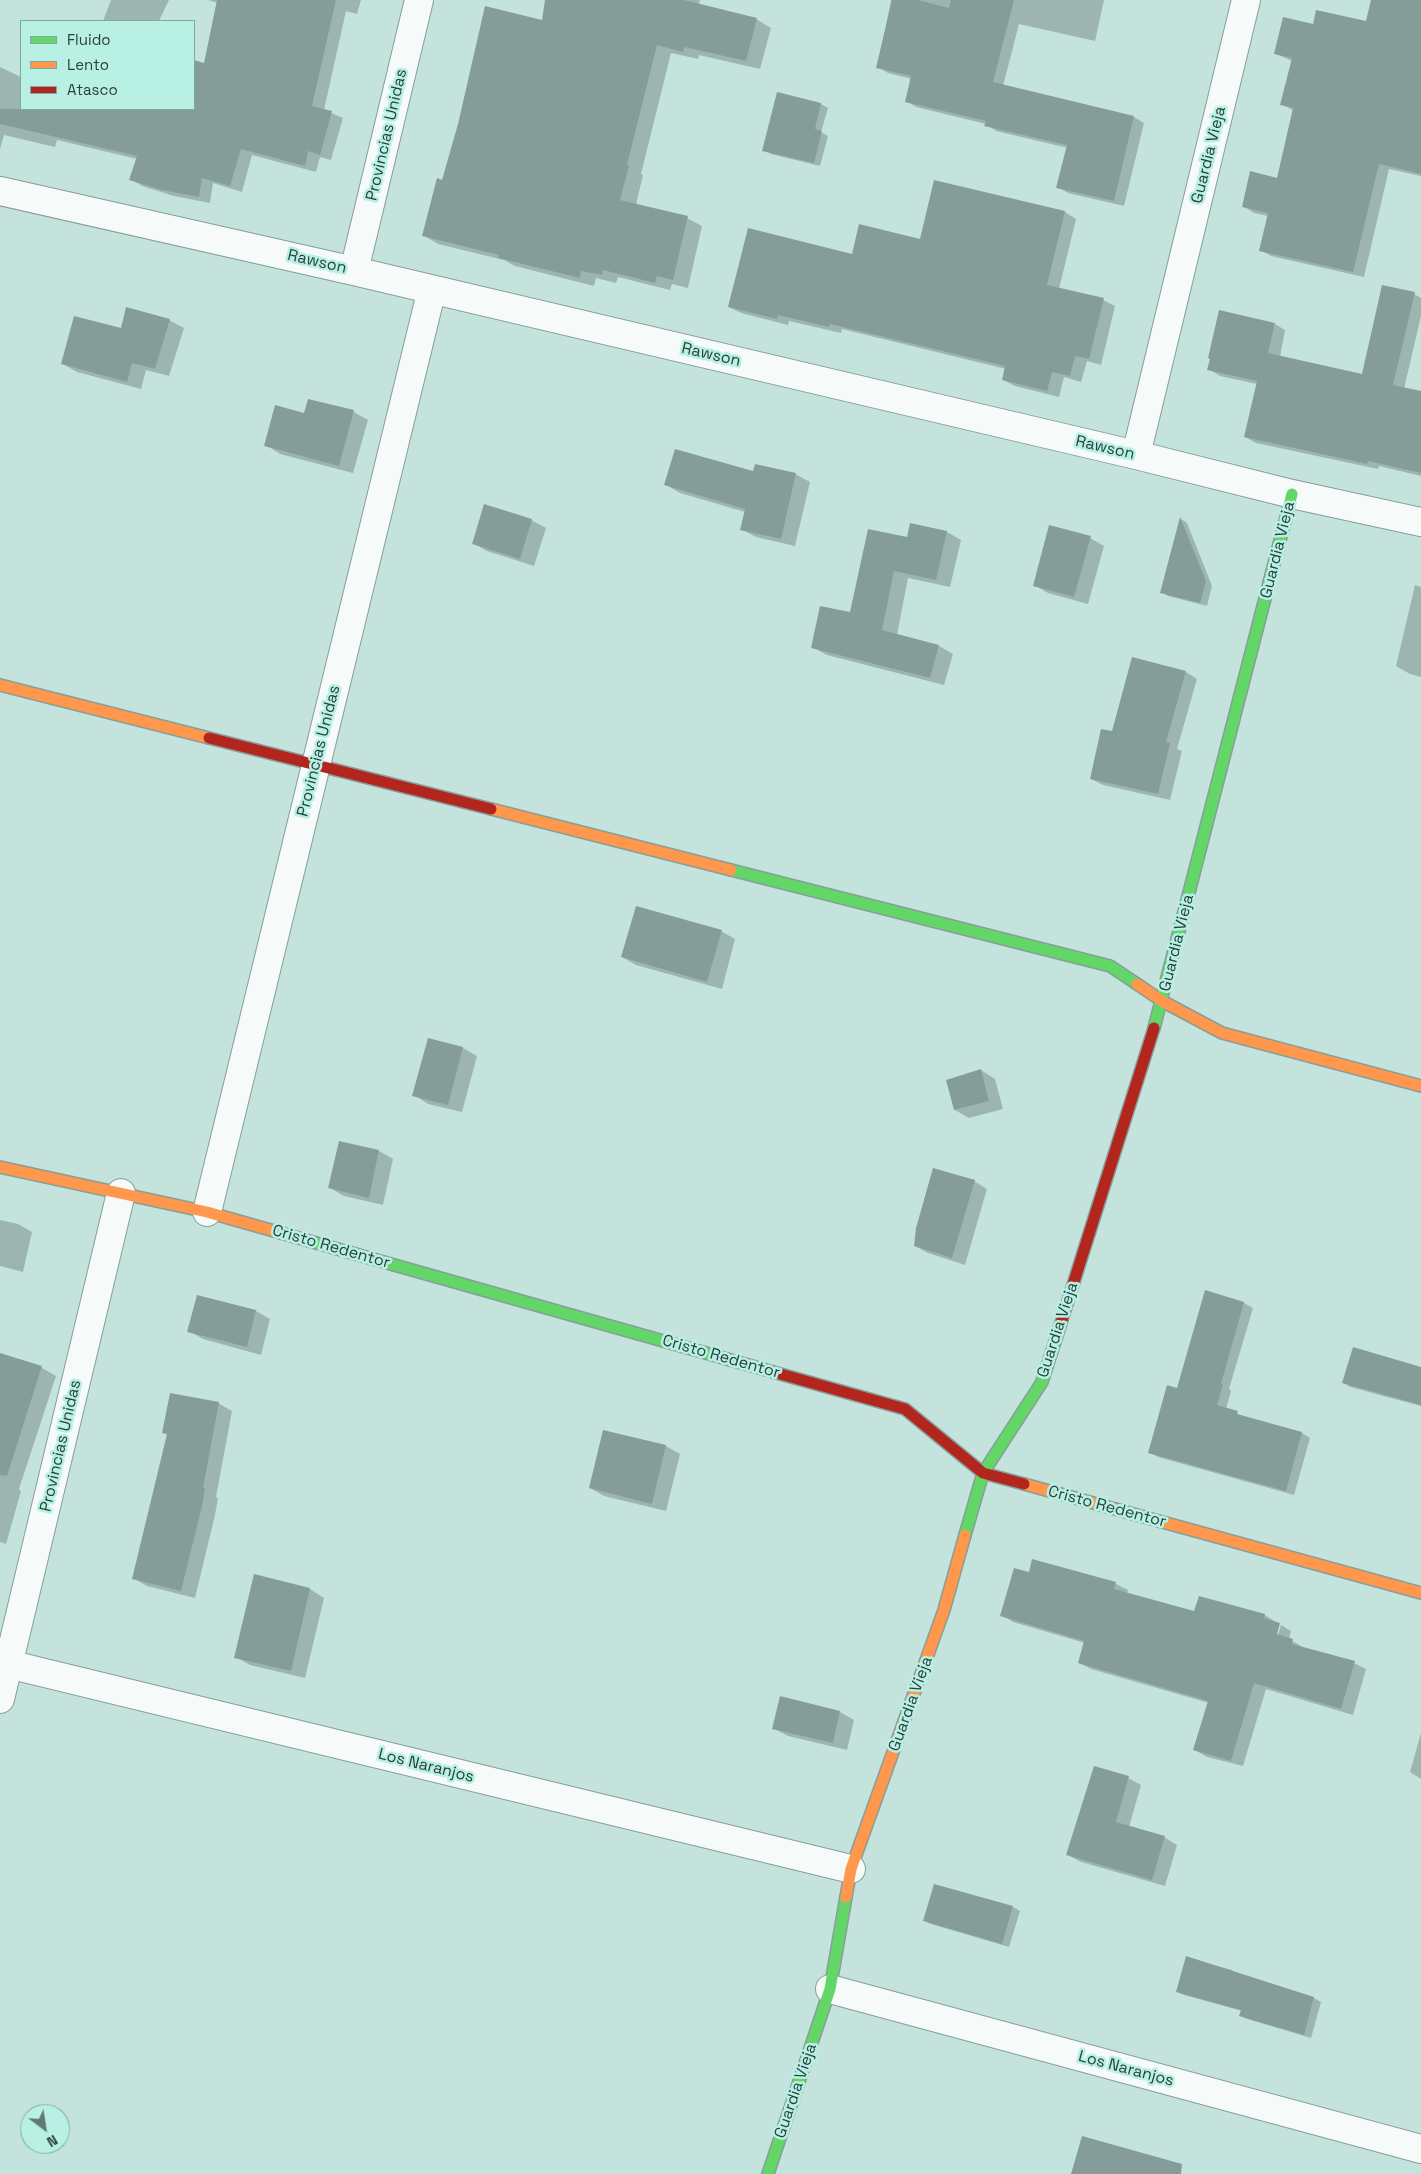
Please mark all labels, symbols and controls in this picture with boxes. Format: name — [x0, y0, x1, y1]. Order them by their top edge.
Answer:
legend — [20, 20, 195, 110]
text: Fluido — [67, 30, 111, 49]
text: Lento — [67, 55, 109, 74]
street label: Provincias Unidas — [362, 67, 412, 203]
text: Atasco — [67, 80, 118, 99]
street label: Guardia Vieja — [1188, 105, 1230, 205]
street label: Rawson — [286, 246, 348, 278]
street label: Rawson — [680, 339, 742, 371]
street label: Rawson — [1074, 432, 1136, 464]
street label: Guardia Vieja — [1257, 500, 1299, 600]
street label: Provincias Unidas — [293, 683, 345, 819]
street label: Guardia Vieja — [1156, 893, 1198, 993]
street label: Cristo Redentor — [270, 1221, 392, 1273]
street label: Guardia Vieja — [1034, 1280, 1082, 1380]
street label: Cristo Redentor — [660, 1331, 782, 1383]
street label: Provincias Unidas — [36, 1378, 86, 1514]
street label: Cristo Redentor — [1046, 1482, 1168, 1532]
street label: Guardia Vieja — [885, 1654, 937, 1754]
street label: Los Naranjos — [376, 1745, 476, 1787]
street label: Guardia Vieja — [771, 2041, 821, 2141]
street label: Los Naranjos — [1076, 2047, 1176, 2091]
north arrow — [20, 2104, 70, 2154]
text: N — [44, 2131, 61, 2151]

